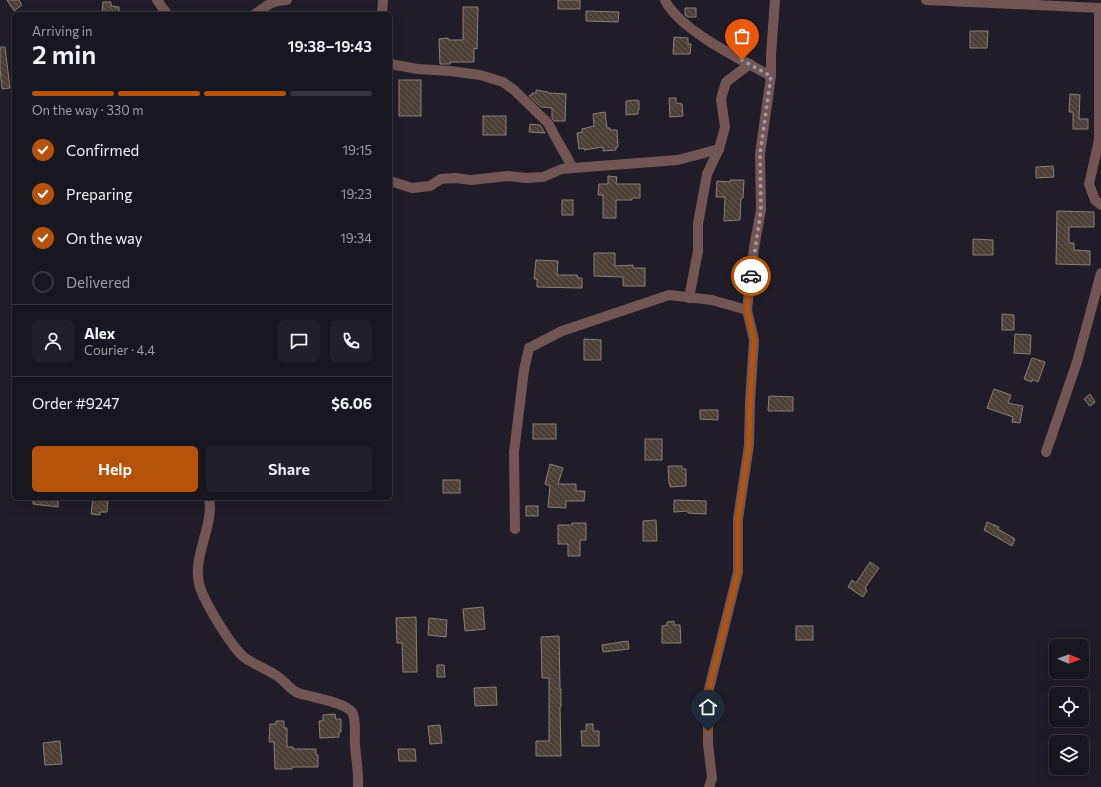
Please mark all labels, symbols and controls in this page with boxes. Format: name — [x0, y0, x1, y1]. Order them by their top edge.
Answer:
pin — [725, 19, 759, 60]
text: Arriving in — [32, 23, 92, 39]
icon: bag — [731, 25, 753, 47]
text: 19:38–19:43 — [288, 37, 372, 55]
text: 2 min — [32, 38, 96, 69]
text: On the way · 330 m — [32, 102, 144, 118]
icon: check — [32, 139, 54, 161]
text: Confirmed — [66, 141, 139, 159]
text: 19:15 — [342, 142, 372, 158]
icon: check — [32, 183, 54, 205]
text: Preparing — [66, 185, 132, 203]
text: 19:23 — [341, 186, 372, 202]
icon: check — [32, 227, 54, 249]
text: On the way — [66, 229, 143, 247]
text: 19:34 — [340, 230, 372, 246]
courier — [731, 256, 771, 296]
icon: car — [740, 265, 762, 287]
text: Delivered — [66, 273, 130, 291]
button: person — [32, 320, 74, 362]
button: chat — [278, 320, 320, 362]
button: phone — [330, 320, 372, 362]
text: Alex — [84, 324, 115, 342]
text: Courier · 4.4 — [84, 342, 155, 358]
text: Order #9247 — [32, 394, 119, 412]
text: $6.06 — [331, 394, 372, 412]
button: Help — [32, 446, 198, 492]
button: Share — [206, 446, 372, 492]
north arrow — [1049, 639, 1089, 679]
map controls — [1049, 639, 1089, 775]
button: locate — [1049, 687, 1089, 727]
pin — [691, 690, 725, 731]
icon: home — [697, 696, 719, 718]
button: layers — [1049, 735, 1089, 775]

